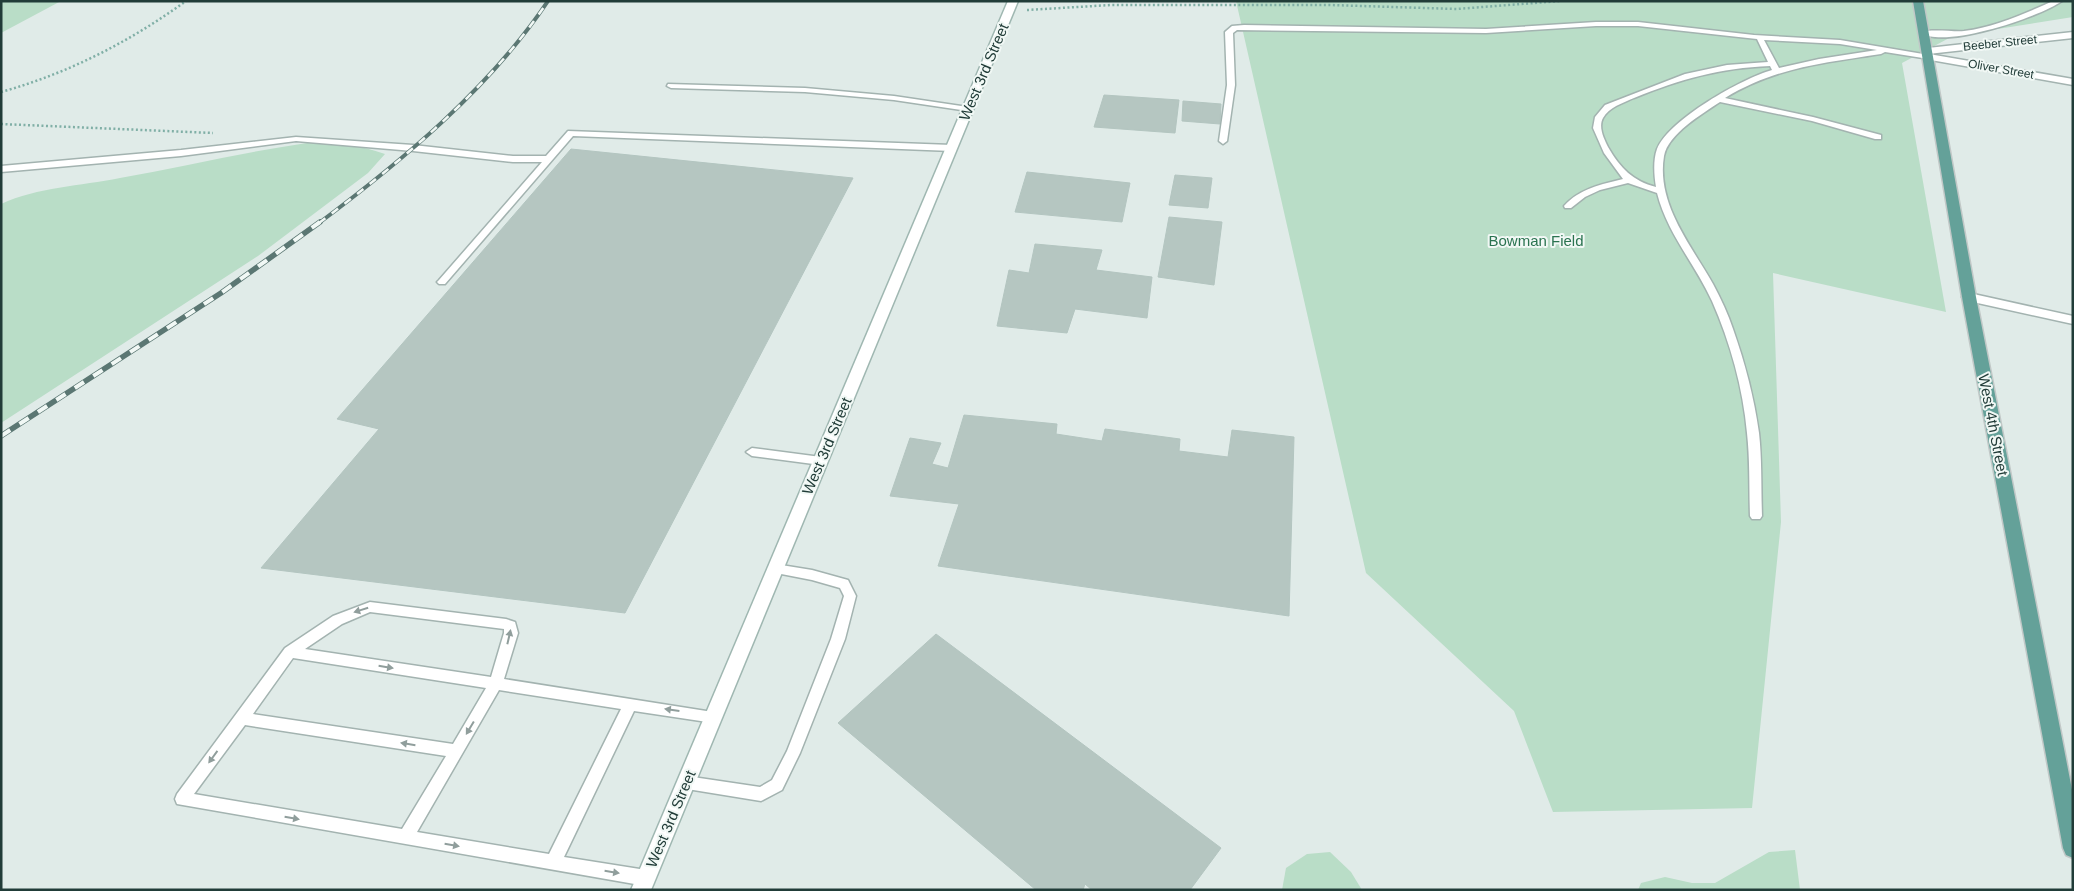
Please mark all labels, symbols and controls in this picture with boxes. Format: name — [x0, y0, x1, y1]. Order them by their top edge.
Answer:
street label: West 3rd Street — [955, 20, 1012, 123]
street label: Beeber Street — [1962, 32, 2038, 54]
street label: Oliver Street — [1967, 56, 2036, 82]
park label: Bowman Field — [1488, 232, 1584, 249]
street label: West 4th Street — [1975, 373, 2012, 478]
street label: West 3rd Street — [798, 394, 855, 497]
one-way arrow — [353, 606, 368, 614]
one-way arrow — [505, 629, 513, 645]
one-way arrow — [378, 663, 394, 671]
one-way arrow — [663, 706, 679, 714]
one-way arrow — [466, 721, 475, 734]
one-way arrow — [400, 740, 416, 748]
one-way arrow — [208, 751, 218, 764]
street label: West 3rd Street — [642, 767, 699, 870]
one-way arrow — [284, 814, 300, 822]
one-way arrow — [444, 841, 460, 849]
one-way arrow — [605, 869, 621, 877]

